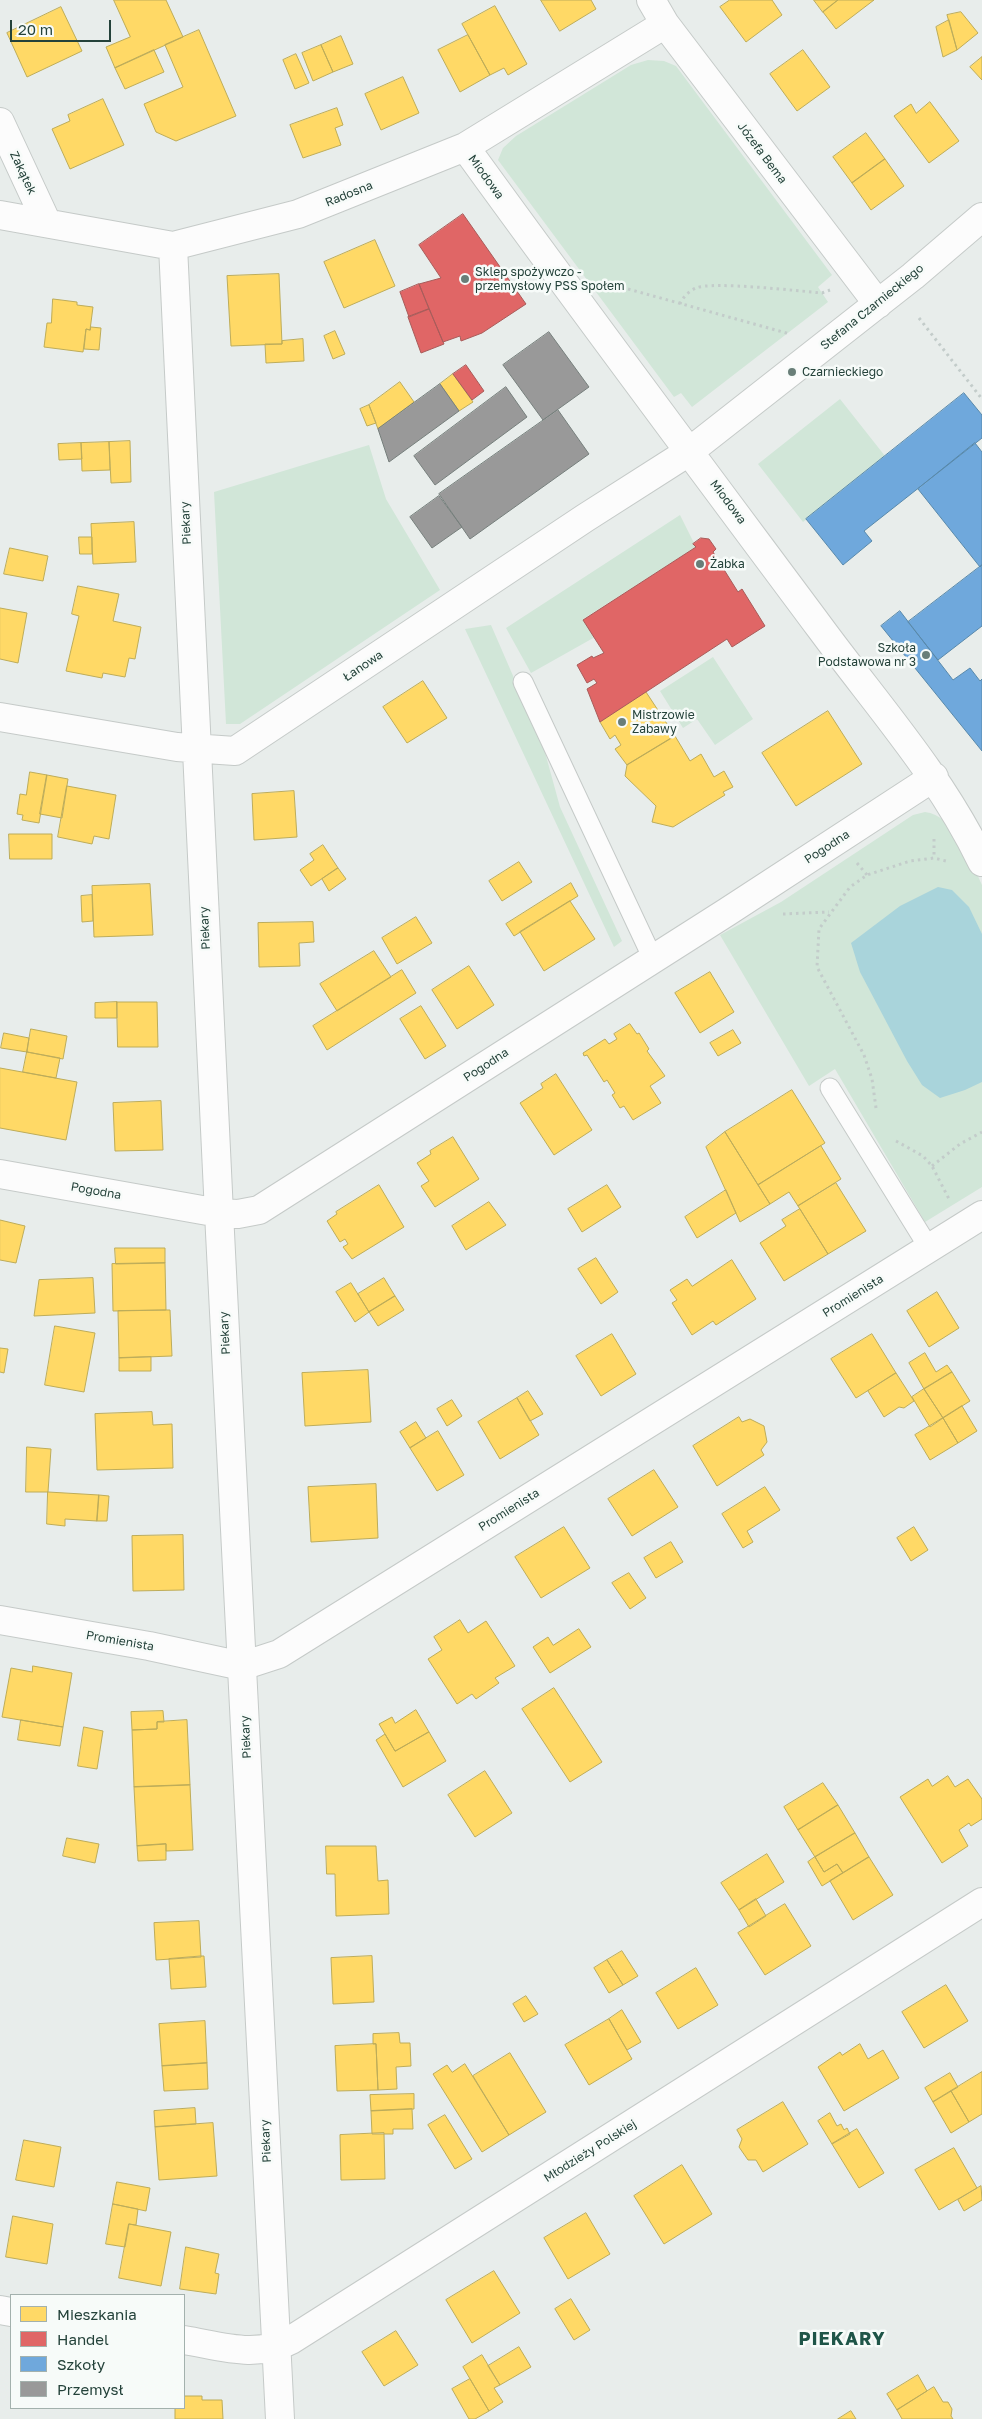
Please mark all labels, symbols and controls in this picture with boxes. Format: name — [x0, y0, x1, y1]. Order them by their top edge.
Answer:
scale bar — [12, 10, 114, 42]
text: 20 m — [18, 20, 53, 38]
street label: Józefa Bema — [734, 119, 790, 187]
street label: Zakątek — [7, 149, 39, 197]
street label: Miodowa — [465, 152, 507, 202]
street label: Radosna — [323, 178, 375, 210]
street label: Stefana Czarnieckiego — [818, 261, 926, 353]
place label: Sklep spożywczo - przemysłowy PSS Społem — [475, 265, 625, 293]
marker: Sklep spożywczo - przemysłowy PSS Społem — [459, 273, 471, 285]
place label: Czarnieckiego — [802, 365, 883, 379]
marker: Czarnieckiego — [786, 366, 798, 378]
street label: Miodowa — [707, 477, 749, 527]
street label: Piekary — [178, 501, 194, 545]
place label: Żabka — [710, 557, 745, 571]
marker: Żabka — [694, 558, 706, 570]
place label: Szkoła Podstawowa nr 3 — [818, 641, 916, 669]
street label: Łanowa — [340, 648, 386, 684]
marker: Szkoła Podstawowa nr 3 — [920, 649, 932, 661]
place label: Mistrzowie Zabawy — [632, 708, 695, 736]
marker: Mistrzowie Zabawy — [616, 716, 628, 728]
street label: Pogodna — [802, 827, 852, 867]
street label: Piekary — [197, 906, 213, 950]
street label: Pogodna — [461, 1045, 511, 1085]
street label: Pogodna — [70, 1179, 122, 1203]
street label: Promienista — [820, 1272, 886, 1320]
street label: Piekary — [217, 1311, 233, 1355]
street label: Promienista — [476, 1486, 542, 1534]
street label: Promienista — [85, 1628, 155, 1654]
street label: Piekary — [238, 1715, 254, 1759]
street label: Młodzieży Polskiej — [541, 2117, 639, 2185]
street label: Piekary — [258, 2119, 274, 2163]
legend — [10, 2294, 185, 2409]
text: Mieszkania — [57, 2305, 137, 2323]
district label: PIEKARY — [798, 2328, 886, 2350]
text: Handel — [57, 2330, 109, 2348]
text: Szkoły — [57, 2355, 105, 2373]
text: Przemysł — [57, 2380, 124, 2398]

